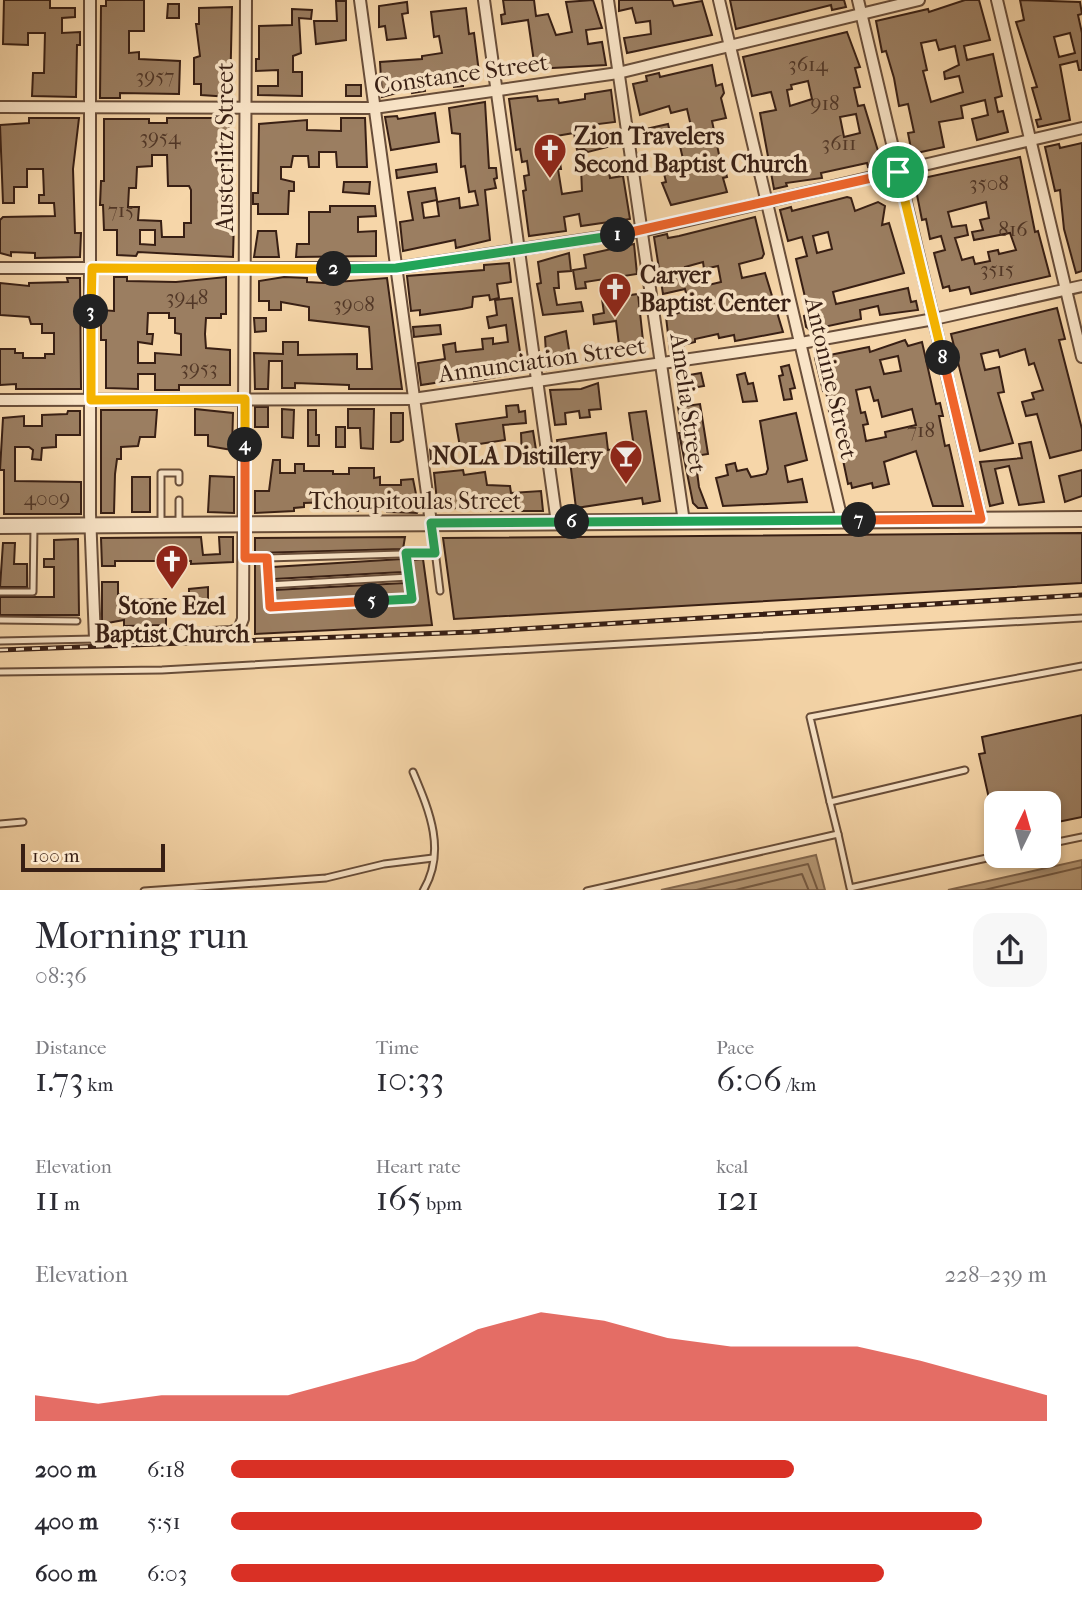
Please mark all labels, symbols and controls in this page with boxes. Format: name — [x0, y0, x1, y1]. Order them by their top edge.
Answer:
street label: Constance Street — [372, 48, 550, 100]
house number: 3614 — [788, 52, 828, 76]
street label: Austerlitz Street — [211, 62, 239, 233]
house number: 3957 — [136, 64, 174, 88]
house number: 918 — [810, 91, 840, 115]
place label: Zion Travelers Second Baptist Church — [574, 122, 808, 178]
house number: 3954 — [139, 125, 181, 149]
church icon: Zion Travelers Second Baptist Church — [531, 131, 569, 180]
house number: 3611 — [822, 131, 856, 155]
pin — [868, 142, 928, 202]
icon: arrive — [879, 153, 917, 191]
house number: 3508 — [969, 171, 1009, 195]
house number: 715 — [108, 198, 134, 222]
house number: 816 — [998, 217, 1028, 241]
pin: 1 — [600, 218, 636, 252]
text: 1 — [614, 223, 621, 245]
pin: 2 — [316, 252, 352, 286]
text: 2 — [329, 257, 338, 279]
house number: 3515 — [980, 257, 1014, 281]
place label: Carver Baptist Center — [640, 261, 791, 317]
church icon: Carver Baptist Center — [596, 270, 634, 319]
house number: 3948 — [166, 285, 208, 309]
house number: 3908 — [333, 292, 375, 316]
street label: Antonine Street — [799, 293, 863, 462]
pin: 3 — [74, 294, 108, 330]
text: 3 — [87, 300, 94, 322]
street label: Amelia Street — [664, 330, 712, 475]
street label: Annunciation Street — [435, 332, 648, 389]
pin: 8 — [926, 340, 960, 376]
text: 8 — [938, 346, 947, 368]
house number: 3953 — [180, 356, 218, 380]
house number: 718 — [907, 418, 935, 442]
pin: 4 — [228, 428, 262, 462]
text: 4 — [239, 433, 250, 455]
bar icon: NOLA Distillery — [607, 437, 645, 486]
place label: NOLA Distillery — [432, 442, 603, 470]
house number: 4009 — [24, 486, 70, 510]
street label: Tchoupitoulas Street — [309, 487, 522, 515]
pin: 7 — [842, 503, 876, 538]
pin: 6 — [554, 504, 590, 540]
text: 7 — [854, 508, 863, 530]
text: 6 — [566, 510, 577, 532]
church icon: Stone Ezel Baptist Church — [153, 542, 191, 591]
pin: 5 — [354, 584, 390, 618]
text: 5 — [367, 589, 376, 611]
place label: Stone Ezel Baptist Church — [95, 592, 250, 648]
north arrow — [984, 791, 1060, 868]
map controls — [984, 791, 1061, 868]
scale bar — [21, 842, 164, 873]
text: 100 m — [32, 845, 80, 867]
text: Morning run — [35, 913, 248, 958]
button: share — [973, 913, 1047, 987]
text: 08:36 — [35, 962, 87, 989]
text: Distance — [35, 1037, 106, 1059]
text: Time — [376, 1037, 419, 1059]
text: Pace — [716, 1037, 754, 1059]
text: 1.73 — [35, 1059, 84, 1100]
text: 10:33 — [376, 1059, 444, 1100]
text: 6:06 — [716, 1059, 782, 1100]
text: km — [84, 1074, 113, 1096]
text: /km — [782, 1074, 816, 1096]
text: Elevation — [35, 1156, 112, 1178]
text: Heart rate — [376, 1156, 461, 1178]
text: kcal — [716, 1156, 748, 1178]
text: 11 — [35, 1178, 60, 1219]
text: 165 — [376, 1178, 422, 1219]
text: 121 — [716, 1178, 759, 1219]
text: m — [60, 1193, 80, 1215]
text: bpm — [422, 1193, 462, 1215]
text: Elevation — [35, 1261, 128, 1288]
text: 228–239 m — [944, 1261, 1047, 1288]
text: 200 m — [35, 1456, 96, 1483]
text: 6:18 — [147, 1456, 185, 1483]
text: 400 m — [35, 1508, 98, 1535]
text: 5:51 — [147, 1508, 181, 1535]
text: 600 m — [35, 1560, 97, 1587]
text: 6:03 — [147, 1560, 187, 1587]

